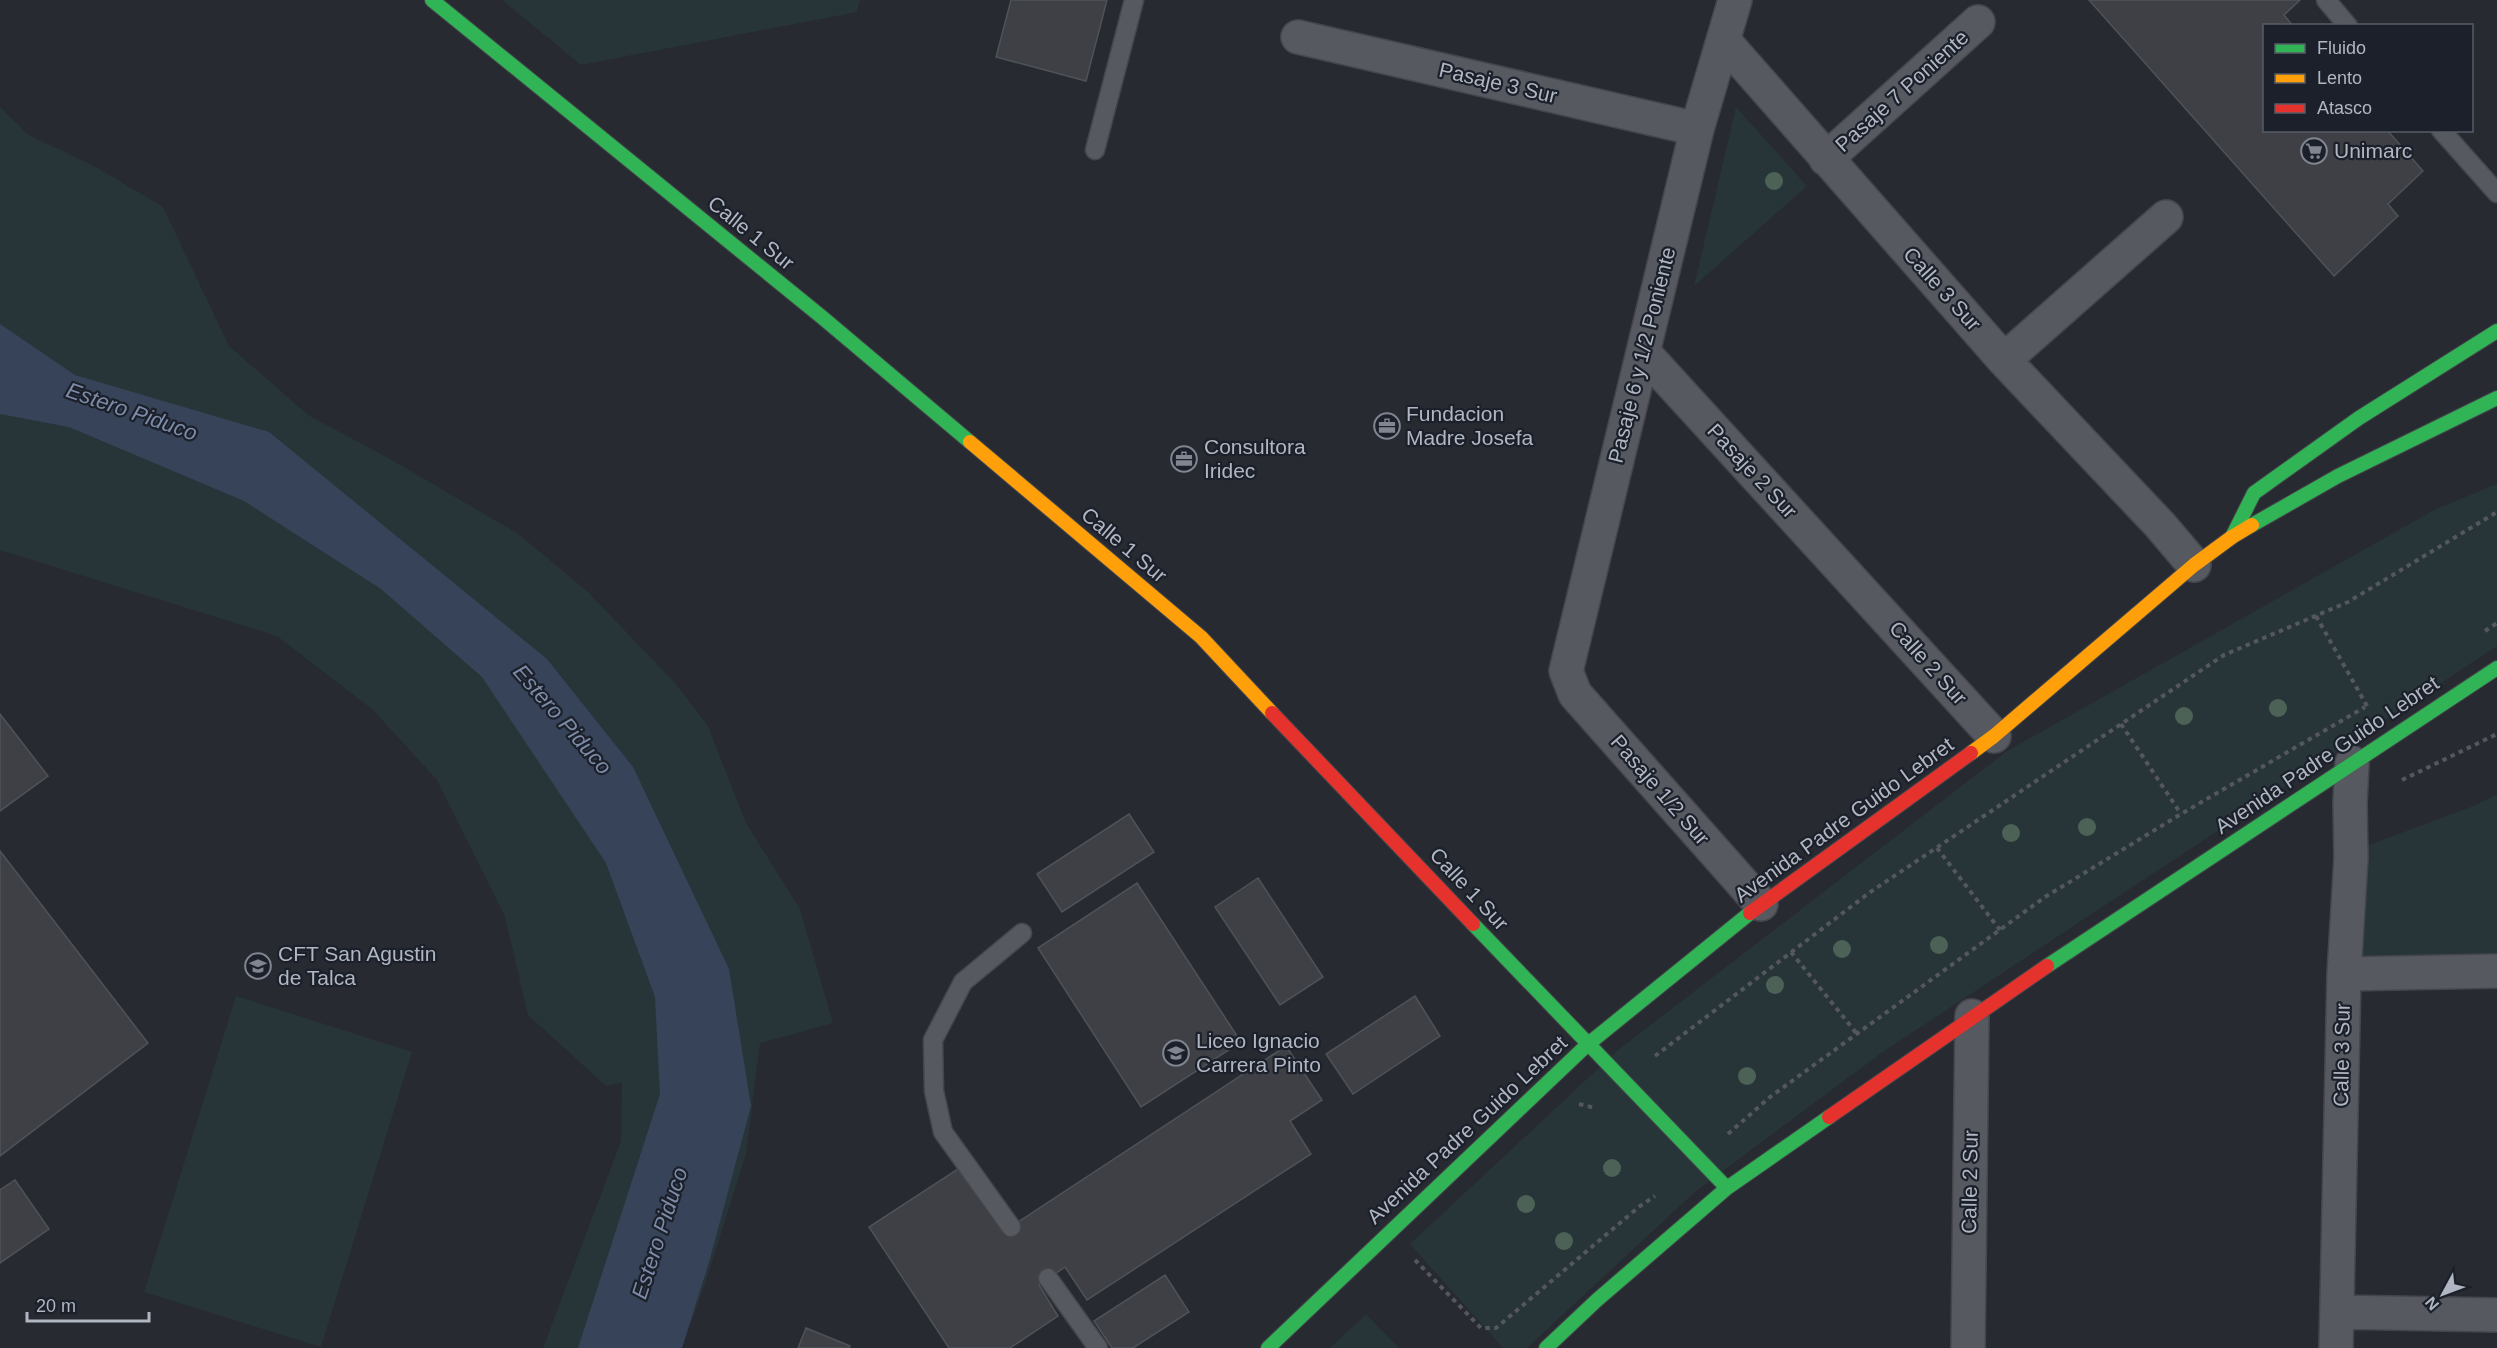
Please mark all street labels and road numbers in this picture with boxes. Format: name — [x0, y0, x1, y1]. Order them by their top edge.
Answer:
street label: Pasaje 7 Poniente — [1831, 25, 1973, 156]
street label: Pasaje 3 Sur — [1437, 58, 1559, 107]
street label: Calle 1 Sur — [704, 191, 799, 274]
street label: Calle 3 Sur — [1899, 242, 1986, 335]
street label: Pasaje 6 y 1/2 Poniente — [1604, 244, 1680, 465]
street label: Pasaje 2 Sur — [1703, 419, 1802, 522]
street label: Calle 1 Sur — [1077, 502, 1172, 587]
street label: Calle 2 Sur — [1885, 616, 1972, 709]
street label: Avenida Padre Guido Lebret — [2211, 671, 2443, 838]
street label: Pasaje 1/2 Sur — [1607, 730, 1714, 849]
street label: Avenida Padre Guido Lebret — [1730, 732, 1958, 907]
street label: Calle 1 Sur — [1426, 843, 1513, 934]
street label: Calle 3 Sur — [2329, 1003, 2354, 1107]
street label: Avenida Padre Guido Lebret — [1362, 1031, 1571, 1228]
street label: Calle 2 Sur — [1957, 1130, 1982, 1234]

